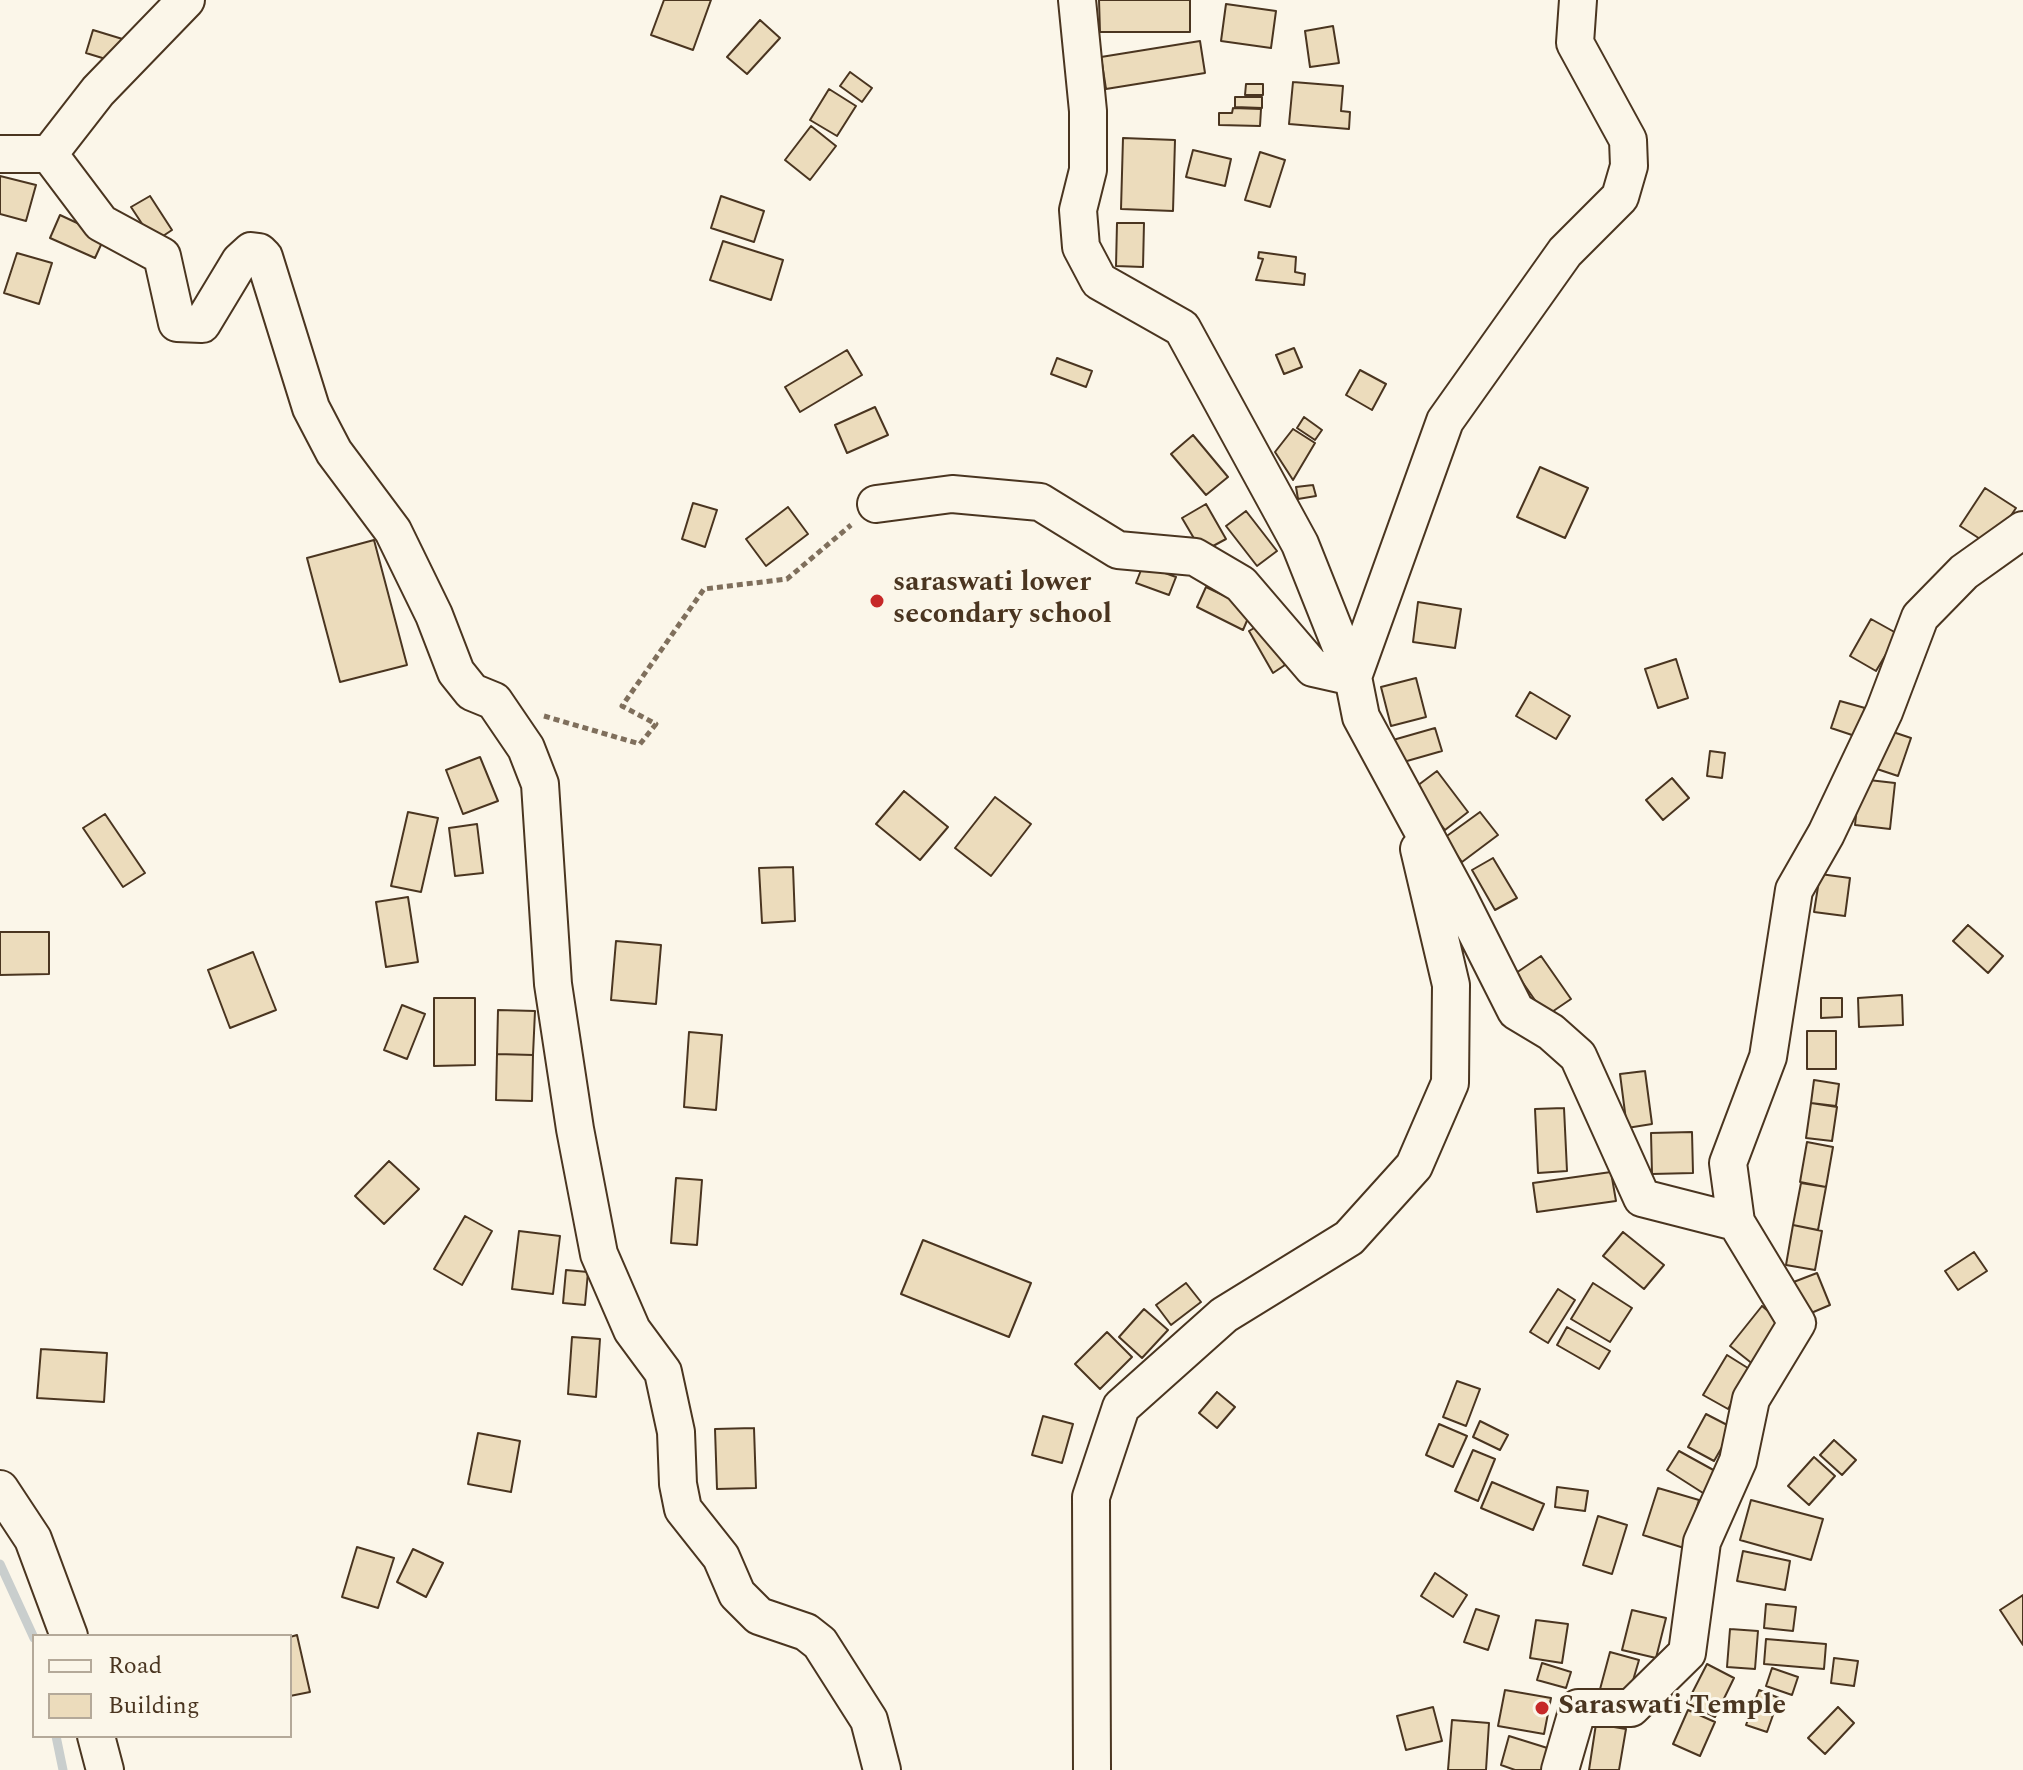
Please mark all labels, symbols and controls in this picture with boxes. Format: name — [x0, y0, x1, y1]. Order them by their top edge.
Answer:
place label: saraswati lower secondary school — [893, 568, 1112, 634]
marker: saraswati lower secondary school — [868, 592, 886, 610]
legend — [32, 1634, 292, 1738]
text: Road — [108, 1648, 162, 1684]
text: Building — [108, 1688, 200, 1724]
place label: Saraswati Temple — [1558, 1691, 1786, 1725]
marker: Saraswati Temple — [1533, 1699, 1551, 1717]

